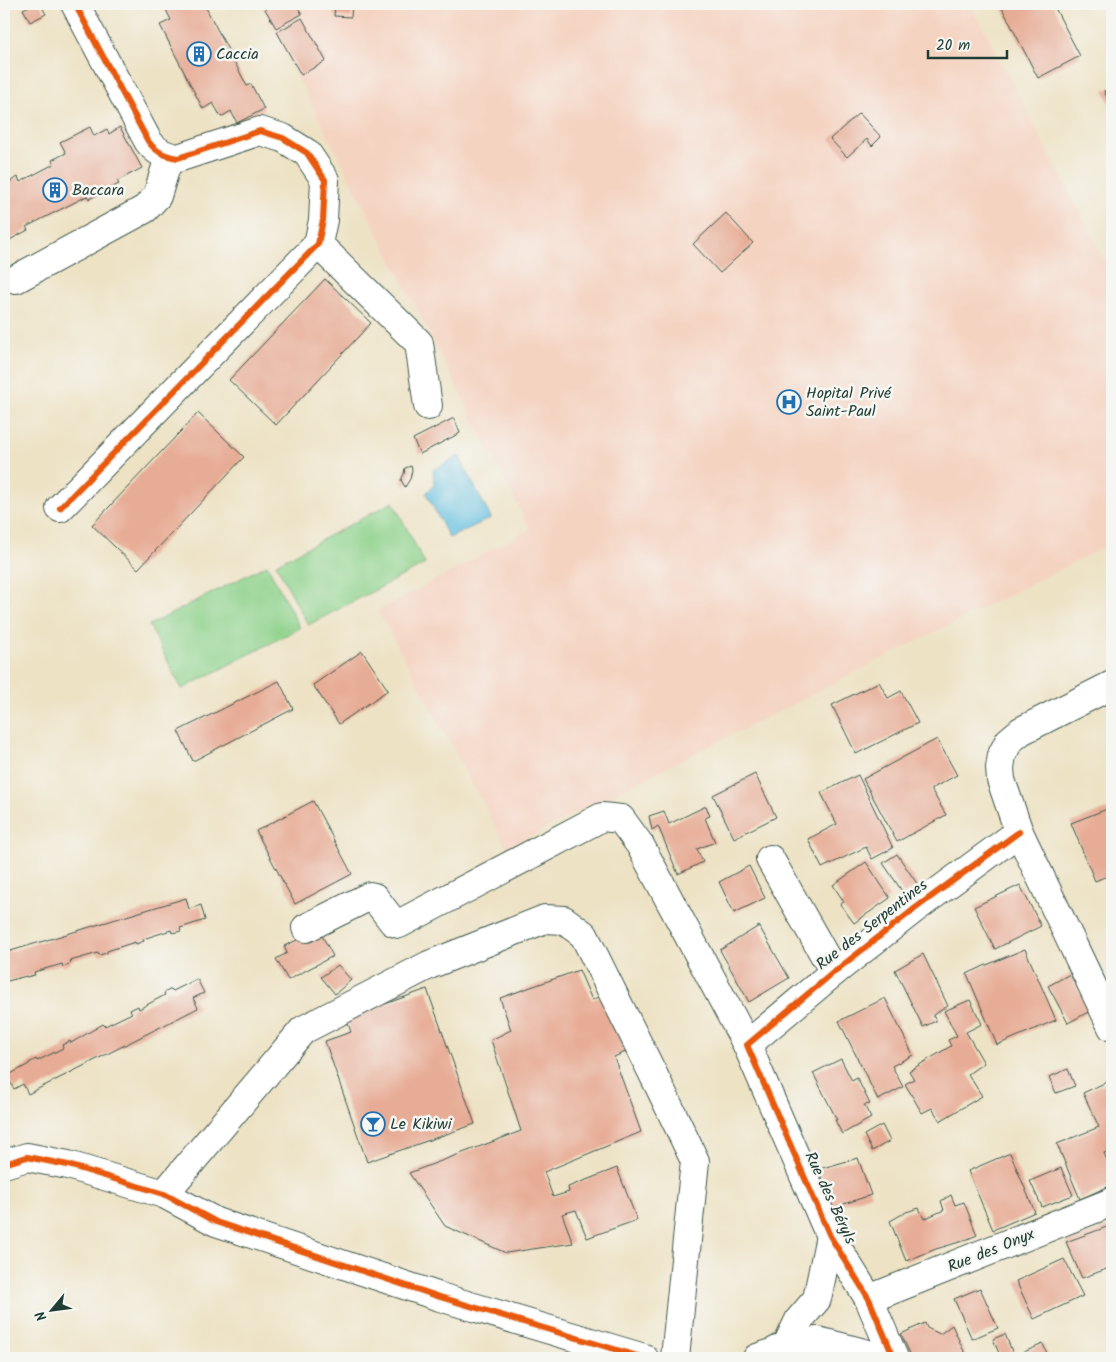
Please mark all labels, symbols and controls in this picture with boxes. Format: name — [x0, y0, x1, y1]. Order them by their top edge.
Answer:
scale bar — [928, 28, 1007, 60]
text: 20 m — [936, 34, 970, 58]
building icon: Caccia — [186, 41, 212, 67]
place label: Caccia — [216, 42, 259, 67]
building icon: Baccara — [42, 177, 68, 203]
place label: Baccara — [72, 178, 124, 203]
place label: Hopital Privé Saint-Paul — [806, 381, 892, 424]
hospital icon: Hopital Privé Saint-Paul — [776, 389, 802, 415]
street label: Rue des Serpentines — [811, 873, 933, 977]
bar icon: Le Kikiwi — [360, 1111, 386, 1137]
place label: Le Kikiwi — [390, 1112, 453, 1137]
street label: Rue des Béryls — [798, 1147, 862, 1249]
street label: Rue des Onyx — [944, 1222, 1039, 1280]
north arrow — [28, 1284, 78, 1334]
text: N — [30, 1306, 53, 1325]

